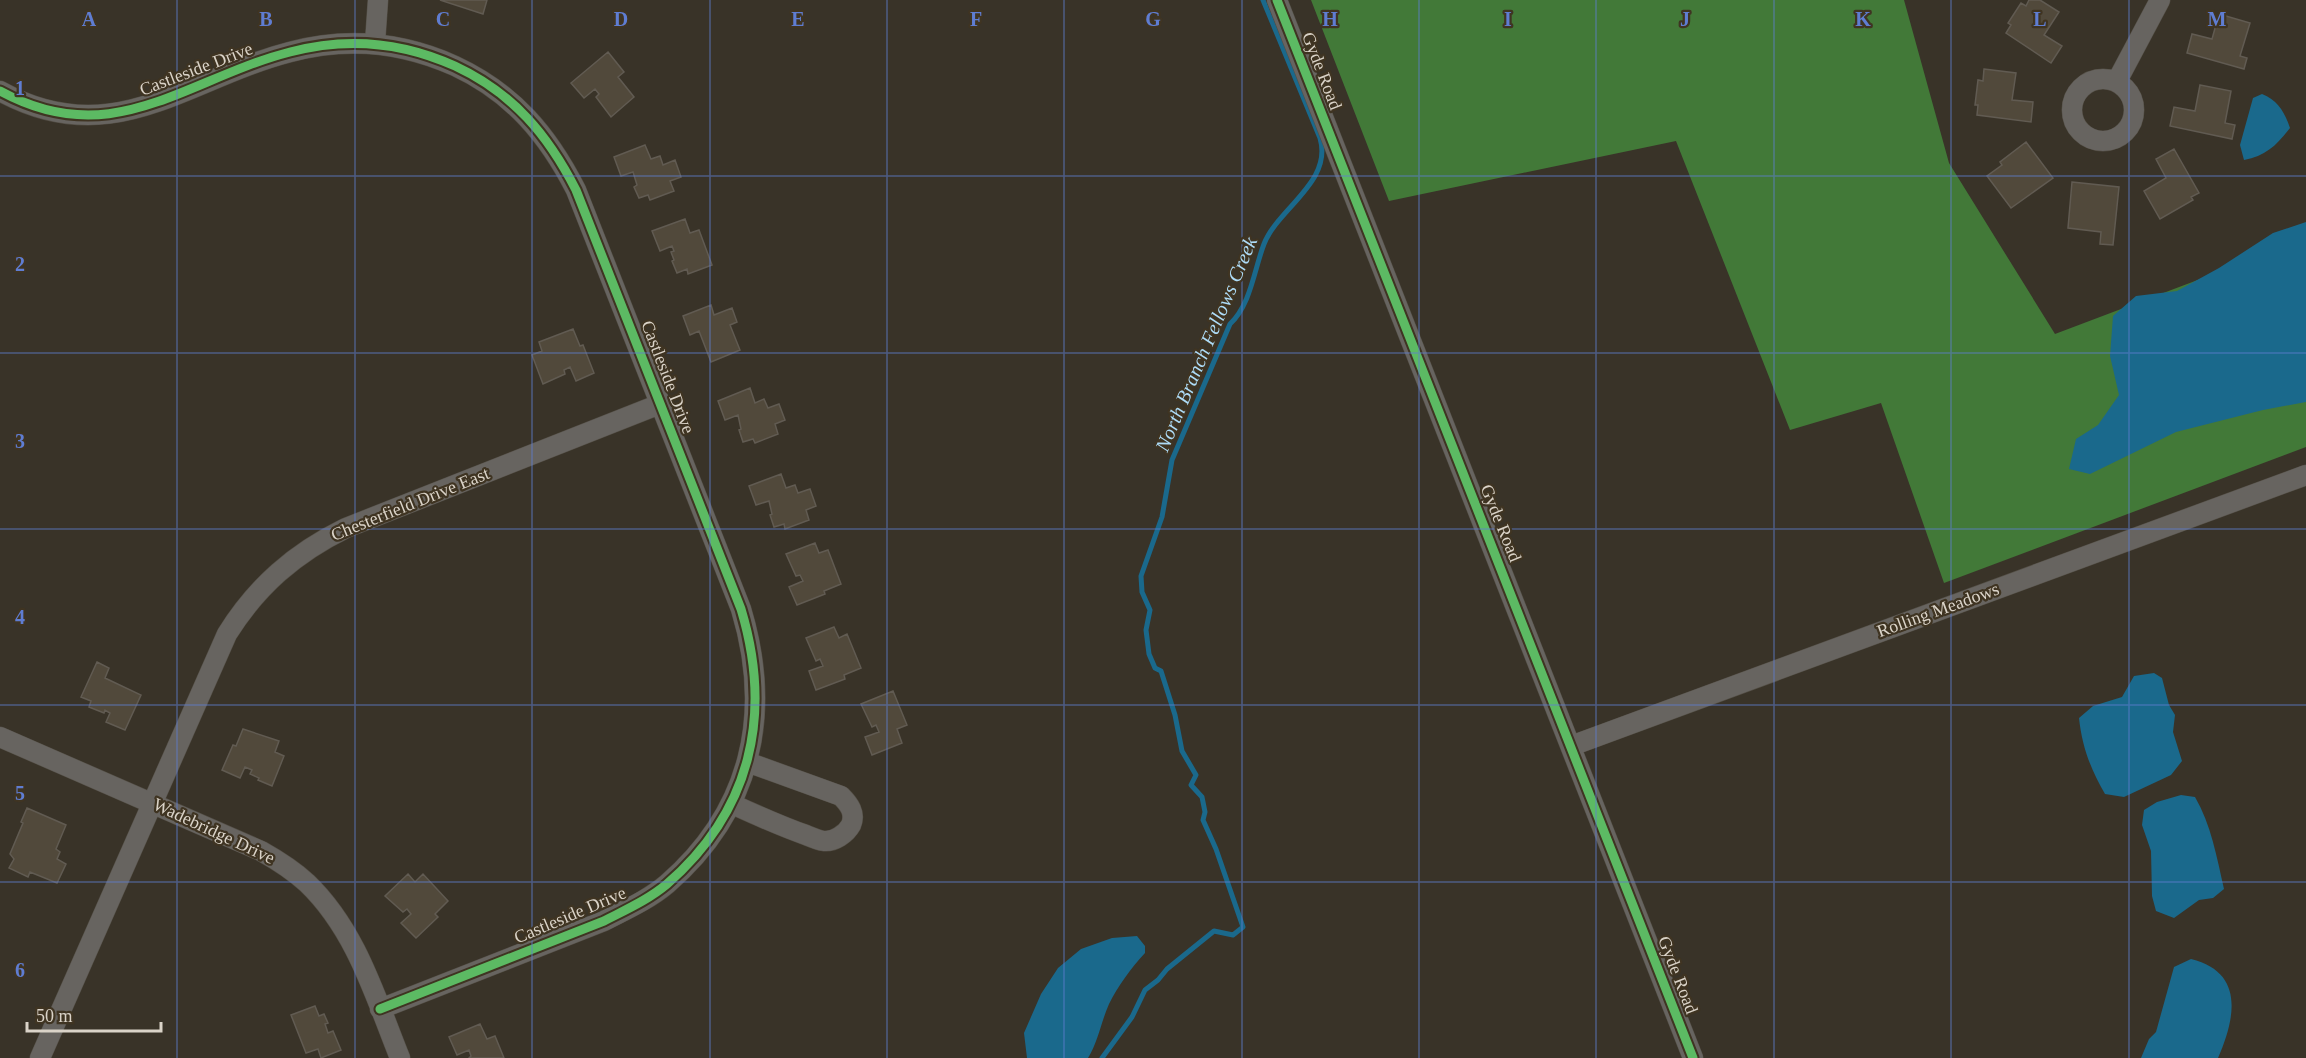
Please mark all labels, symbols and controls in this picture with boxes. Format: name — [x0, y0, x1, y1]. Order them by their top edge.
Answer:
text: A — [82, 8, 97, 30]
text: B — [259, 8, 273, 30]
text: C — [436, 8, 450, 30]
text: D — [614, 8, 628, 30]
text: E — [791, 8, 805, 30]
text: F — [970, 8, 982, 30]
text: G — [1145, 8, 1161, 30]
text: H — [1322, 8, 1338, 30]
text: I — [1504, 8, 1512, 30]
text: J — [1680, 8, 1690, 30]
text: K — [1855, 8, 1871, 30]
text: L — [2033, 8, 2047, 30]
text: M — [2208, 8, 2227, 30]
street label: Gyde Road — [1298, 29, 1346, 113]
street label: Castleside Drive — [137, 38, 255, 100]
text: 1 — [15, 77, 25, 99]
water label: North Branch Fellows Creek — [1150, 232, 1262, 455]
text: 2 — [15, 253, 25, 275]
street label: Castleside Drive — [637, 318, 699, 436]
text: 3 — [15, 430, 25, 452]
street label: Chesterfield Drive East — [328, 463, 492, 545]
street label: Gyde Road — [1476, 481, 1526, 565]
street label: Rolling Meadows — [1874, 579, 2002, 641]
text: 4 — [15, 606, 25, 628]
text: 5 — [15, 782, 25, 804]
street label: Wadebridge Drive — [150, 794, 278, 868]
street label: Castleside Drive — [511, 882, 629, 948]
street label: Gyde Road — [1654, 933, 1702, 1017]
text: 6 — [15, 959, 25, 981]
scale bar — [27, 995, 160, 1033]
text: 50 m — [36, 1006, 73, 1026]

